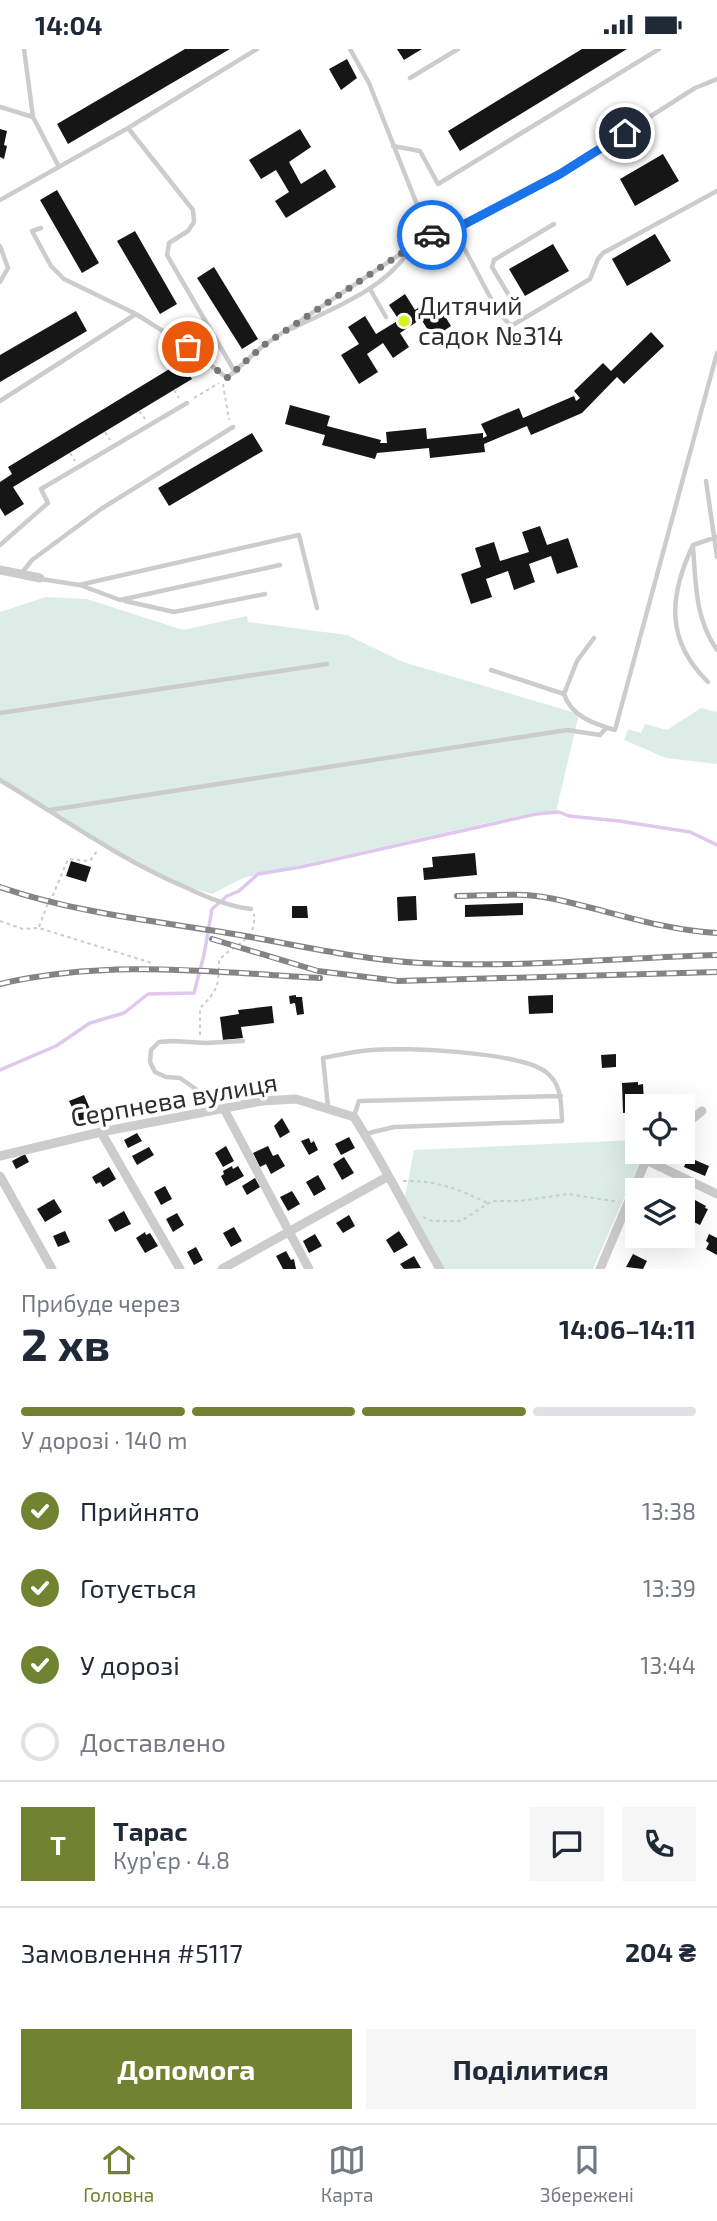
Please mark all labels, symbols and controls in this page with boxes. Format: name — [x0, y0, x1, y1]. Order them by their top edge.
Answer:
text: 14:04 — [35, 9, 102, 40]
pin — [595, 103, 655, 163]
icon: home — [606, 114, 644, 152]
courier — [397, 200, 467, 270]
icon: car — [413, 216, 451, 254]
place label: Дитячий садок №314 — [418, 289, 563, 350]
marker: Дитячий садок №314 — [396, 313, 412, 329]
pin — [158, 317, 218, 377]
icon: bag — [169, 328, 207, 366]
street label: Серпнева вулиця — [68, 1065, 280, 1133]
map controls — [625, 1094, 695, 1248]
button: locate — [625, 1094, 695, 1164]
button: layers — [625, 1178, 695, 1248]
text: Прибуде через — [21, 1289, 181, 1317]
text: 14:06–14:11 — [559, 1313, 696, 1344]
text: 2 хв — [21, 1315, 110, 1370]
text: У дорозі · 140 m — [21, 1426, 187, 1454]
icon: check — [21, 1492, 59, 1530]
text: Прийнято — [80, 1495, 200, 1526]
text: 13:38 — [642, 1497, 696, 1525]
icon: check — [21, 1569, 59, 1607]
text: Готується — [80, 1572, 197, 1603]
text: 13:39 — [643, 1574, 696, 1602]
icon: check — [21, 1646, 59, 1684]
text: У дорозі — [80, 1649, 180, 1680]
text: 13:44 — [640, 1651, 696, 1679]
text: Доставлено — [80, 1726, 226, 1757]
button: chat — [530, 1807, 604, 1881]
button: phone — [622, 1807, 696, 1881]
text: Тарас — [113, 1815, 187, 1846]
text: Т — [50, 1829, 66, 1860]
text: Кур’єр · 4.8 — [113, 1846, 230, 1874]
text: 204 ₴ — [625, 1936, 696, 1967]
text: Замовлення #5117 — [21, 1937, 243, 1968]
button: Допомога — [21, 2029, 352, 2109]
button: Поділитися — [366, 2029, 696, 2109]
tab: Головна — [83, 2141, 154, 2206]
tab: Карта — [321, 2141, 374, 2206]
tab: Збережені — [540, 2141, 634, 2206]

